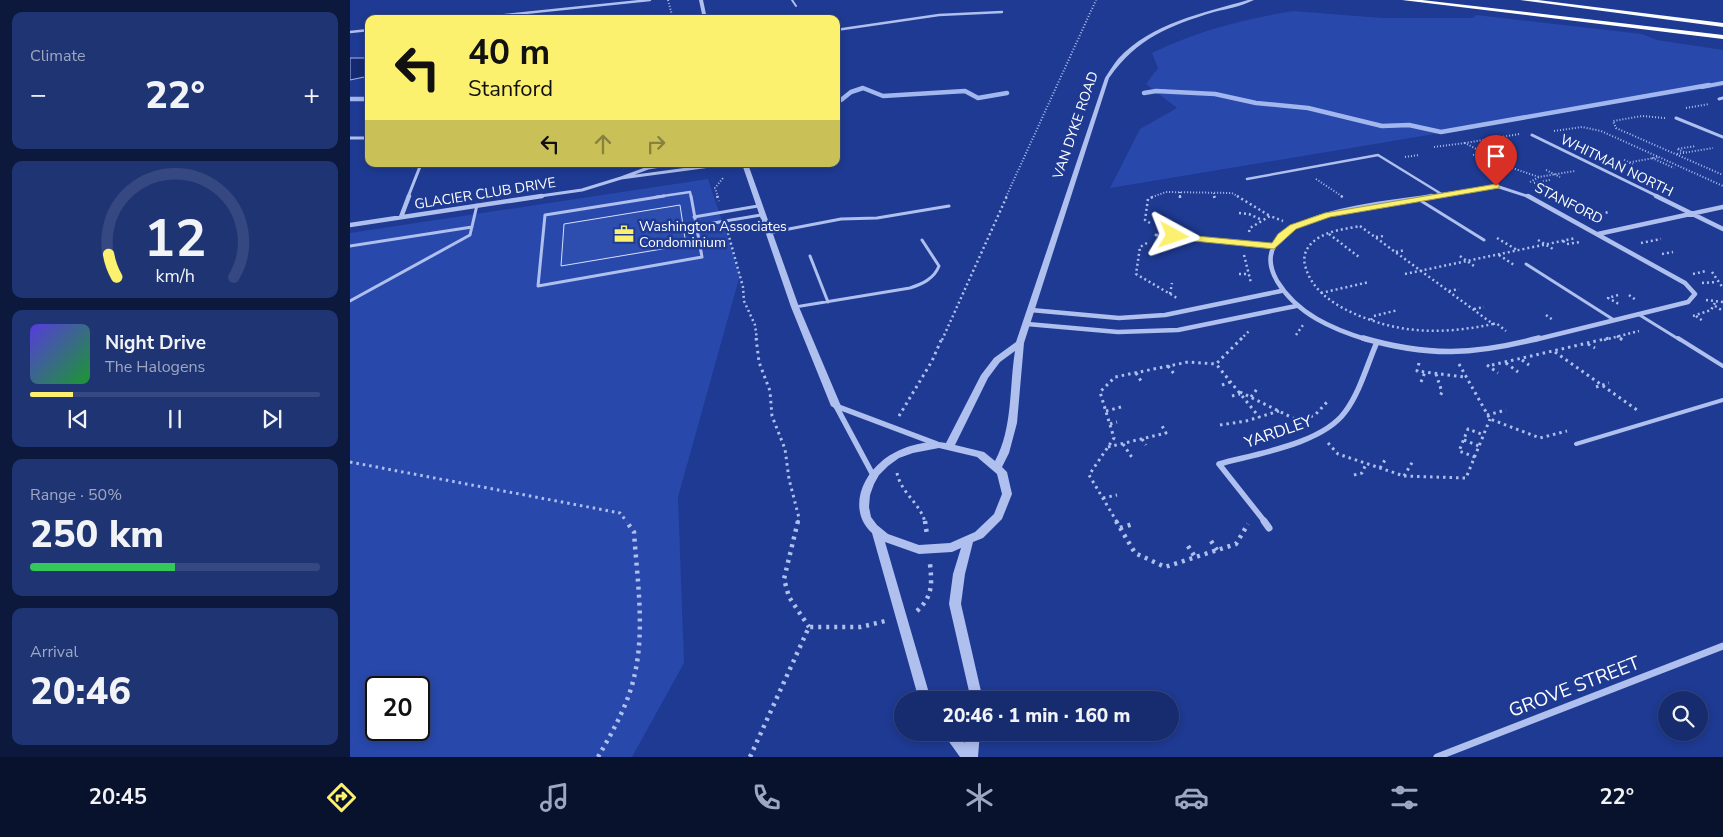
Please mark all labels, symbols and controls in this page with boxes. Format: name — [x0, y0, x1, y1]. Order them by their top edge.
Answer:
text: 40 m — [468, 29, 550, 76]
icon: left — [385, 35, 450, 100]
text: Climate — [30, 45, 85, 67]
street label: VAN DYKE ROAD — [1048, 69, 1103, 182]
text: 22° — [145, 70, 205, 121]
text: Stanford — [468, 74, 553, 104]
text: − — [30, 76, 47, 114]
text: + — [303, 76, 320, 114]
icon: left — [536, 130, 564, 158]
icon: ahead — [589, 130, 617, 158]
icon: right — [642, 130, 670, 158]
street label: WHITMAN NORTH — [1557, 130, 1676, 201]
pin — [1475, 135, 1517, 186]
icon: arrive — [1482, 142, 1510, 170]
street label: GLACIER CLUB DRIVE — [413, 173, 557, 214]
street label: STANFORD — [1531, 178, 1606, 229]
text: 12 — [144, 203, 206, 274]
position arrow — [1147, 209, 1199, 261]
place label: Washington Associates Condominium — [639, 217, 787, 252]
office icon: Washington Associates Condominium — [613, 223, 635, 245]
text: km/h — [155, 264, 195, 288]
text: Night Drive — [105, 330, 206, 356]
text: The Halogens — [105, 356, 205, 378]
icon: previous — [64, 405, 92, 433]
icon: pause — [161, 405, 189, 433]
icon: next — [258, 405, 286, 433]
street label: YARDLEY — [1241, 410, 1316, 454]
text: Range · 50% — [30, 484, 122, 506]
text: 250 km — [30, 509, 164, 560]
text: Arrival — [30, 641, 78, 663]
street label: GROVE STREET — [1505, 650, 1644, 724]
text: 20:46 — [30, 666, 131, 717]
speed limit sign: 20 — [365, 676, 430, 741]
map controls — [1658, 691, 1708, 741]
button: search — [1658, 691, 1708, 741]
text: 20:46 · 1 min · 160 m — [943, 703, 1130, 729]
icon: directions — [324, 780, 359, 815]
icon: music — [537, 780, 572, 815]
icon: phone — [749, 780, 784, 815]
icon: climate — [962, 780, 997, 815]
icon: car — [1174, 780, 1209, 815]
icon: filters — [1387, 780, 1422, 815]
text: 20:45 — [89, 782, 147, 812]
text: 22° — [1599, 782, 1634, 812]

